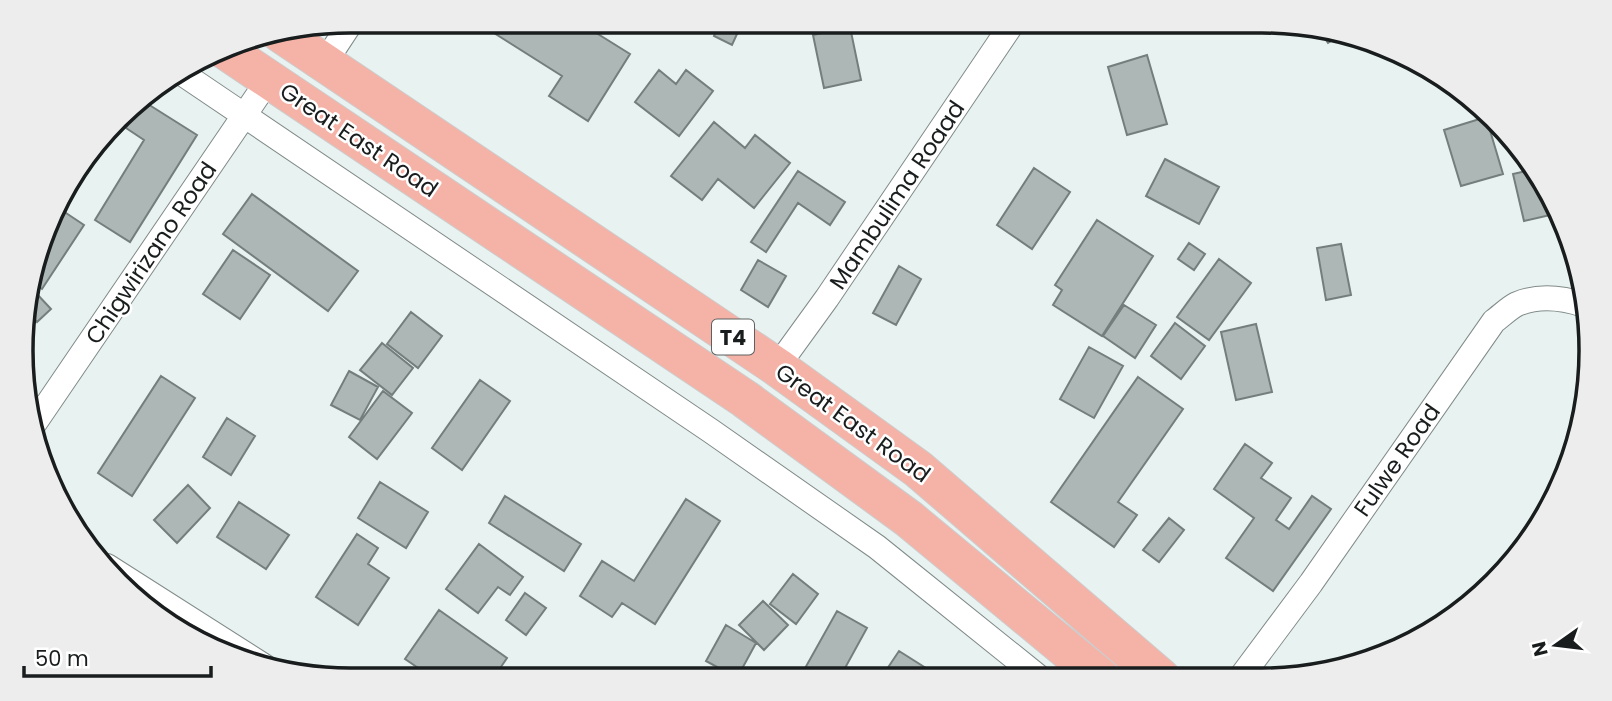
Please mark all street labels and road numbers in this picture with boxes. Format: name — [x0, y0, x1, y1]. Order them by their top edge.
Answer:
street label: Great East Road — [274, 75, 444, 205]
street label: Mambulima Roaad — [822, 94, 972, 296]
street label: Chigwirizano Road — [78, 155, 224, 351]
road number: T4 — [712, 320, 754, 354]
street label: Great East Road — [769, 356, 937, 490]
street label: Fulwe Road — [1346, 397, 1448, 523]

